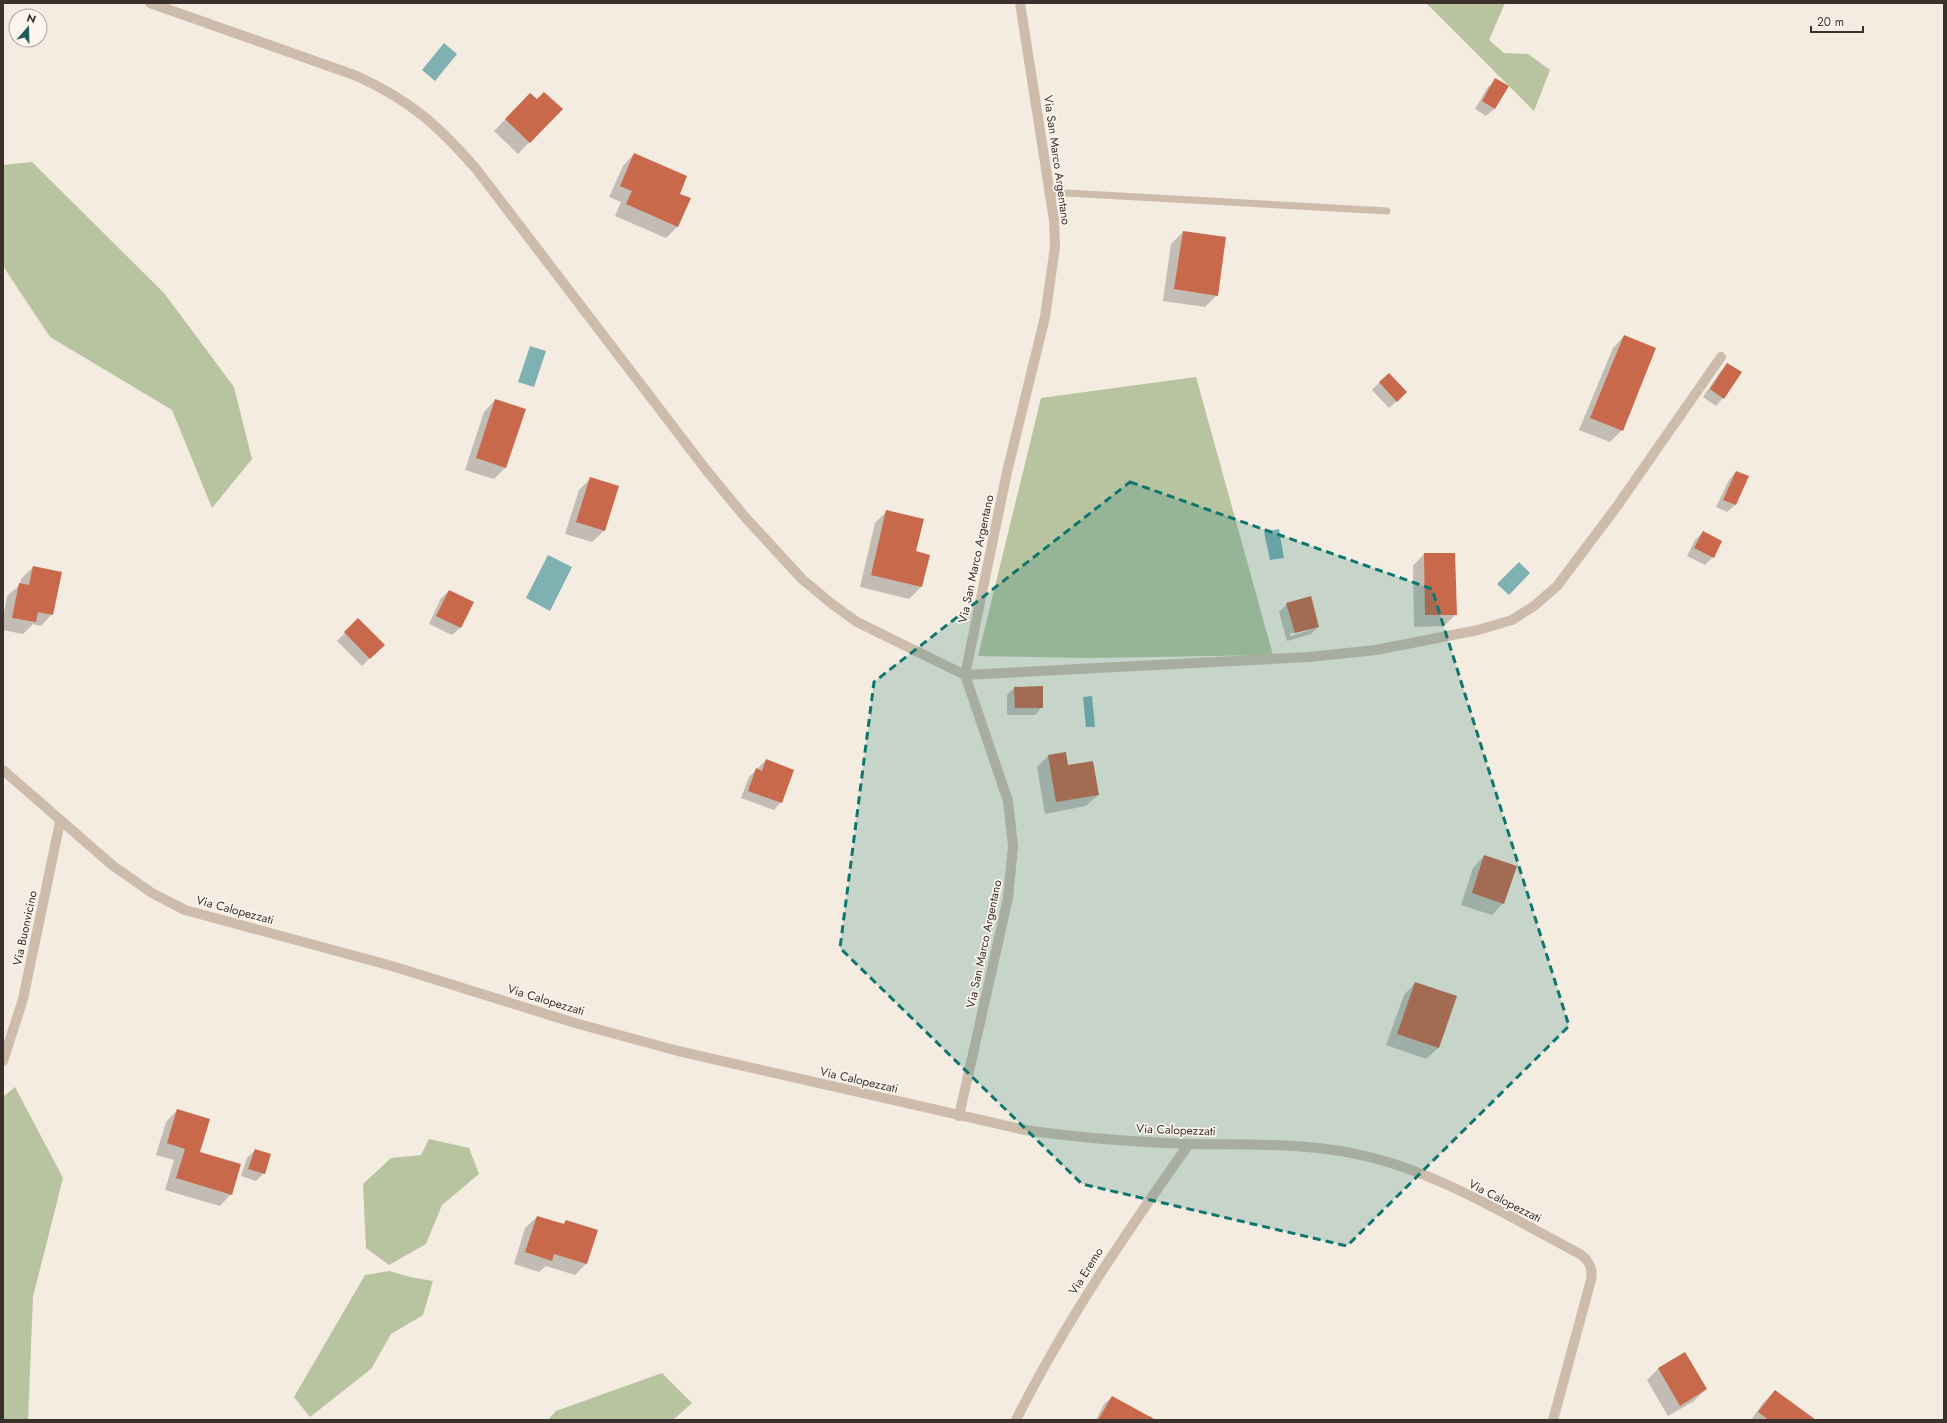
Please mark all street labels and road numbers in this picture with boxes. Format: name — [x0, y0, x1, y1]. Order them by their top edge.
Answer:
street label: Via San Marco Argentano — [1039, 94, 1075, 226]
street label: Via San Marco Argentano — [954, 493, 998, 625]
street label: Via San Marco Argentano — [962, 878, 1006, 1010]
street label: Via Buonvicino — [8, 888, 42, 967]
street label: Via Calopezzati — [194, 891, 276, 929]
street label: Via Calopezzati — [505, 980, 587, 1020]
street label: Via Calopezzati — [818, 1062, 900, 1098]
street label: Via Calopezzati — [1136, 1120, 1216, 1140]
street label: Via Calopezzati — [1465, 1175, 1545, 1227]
street label: Via Eremo — [1064, 1243, 1108, 1298]

